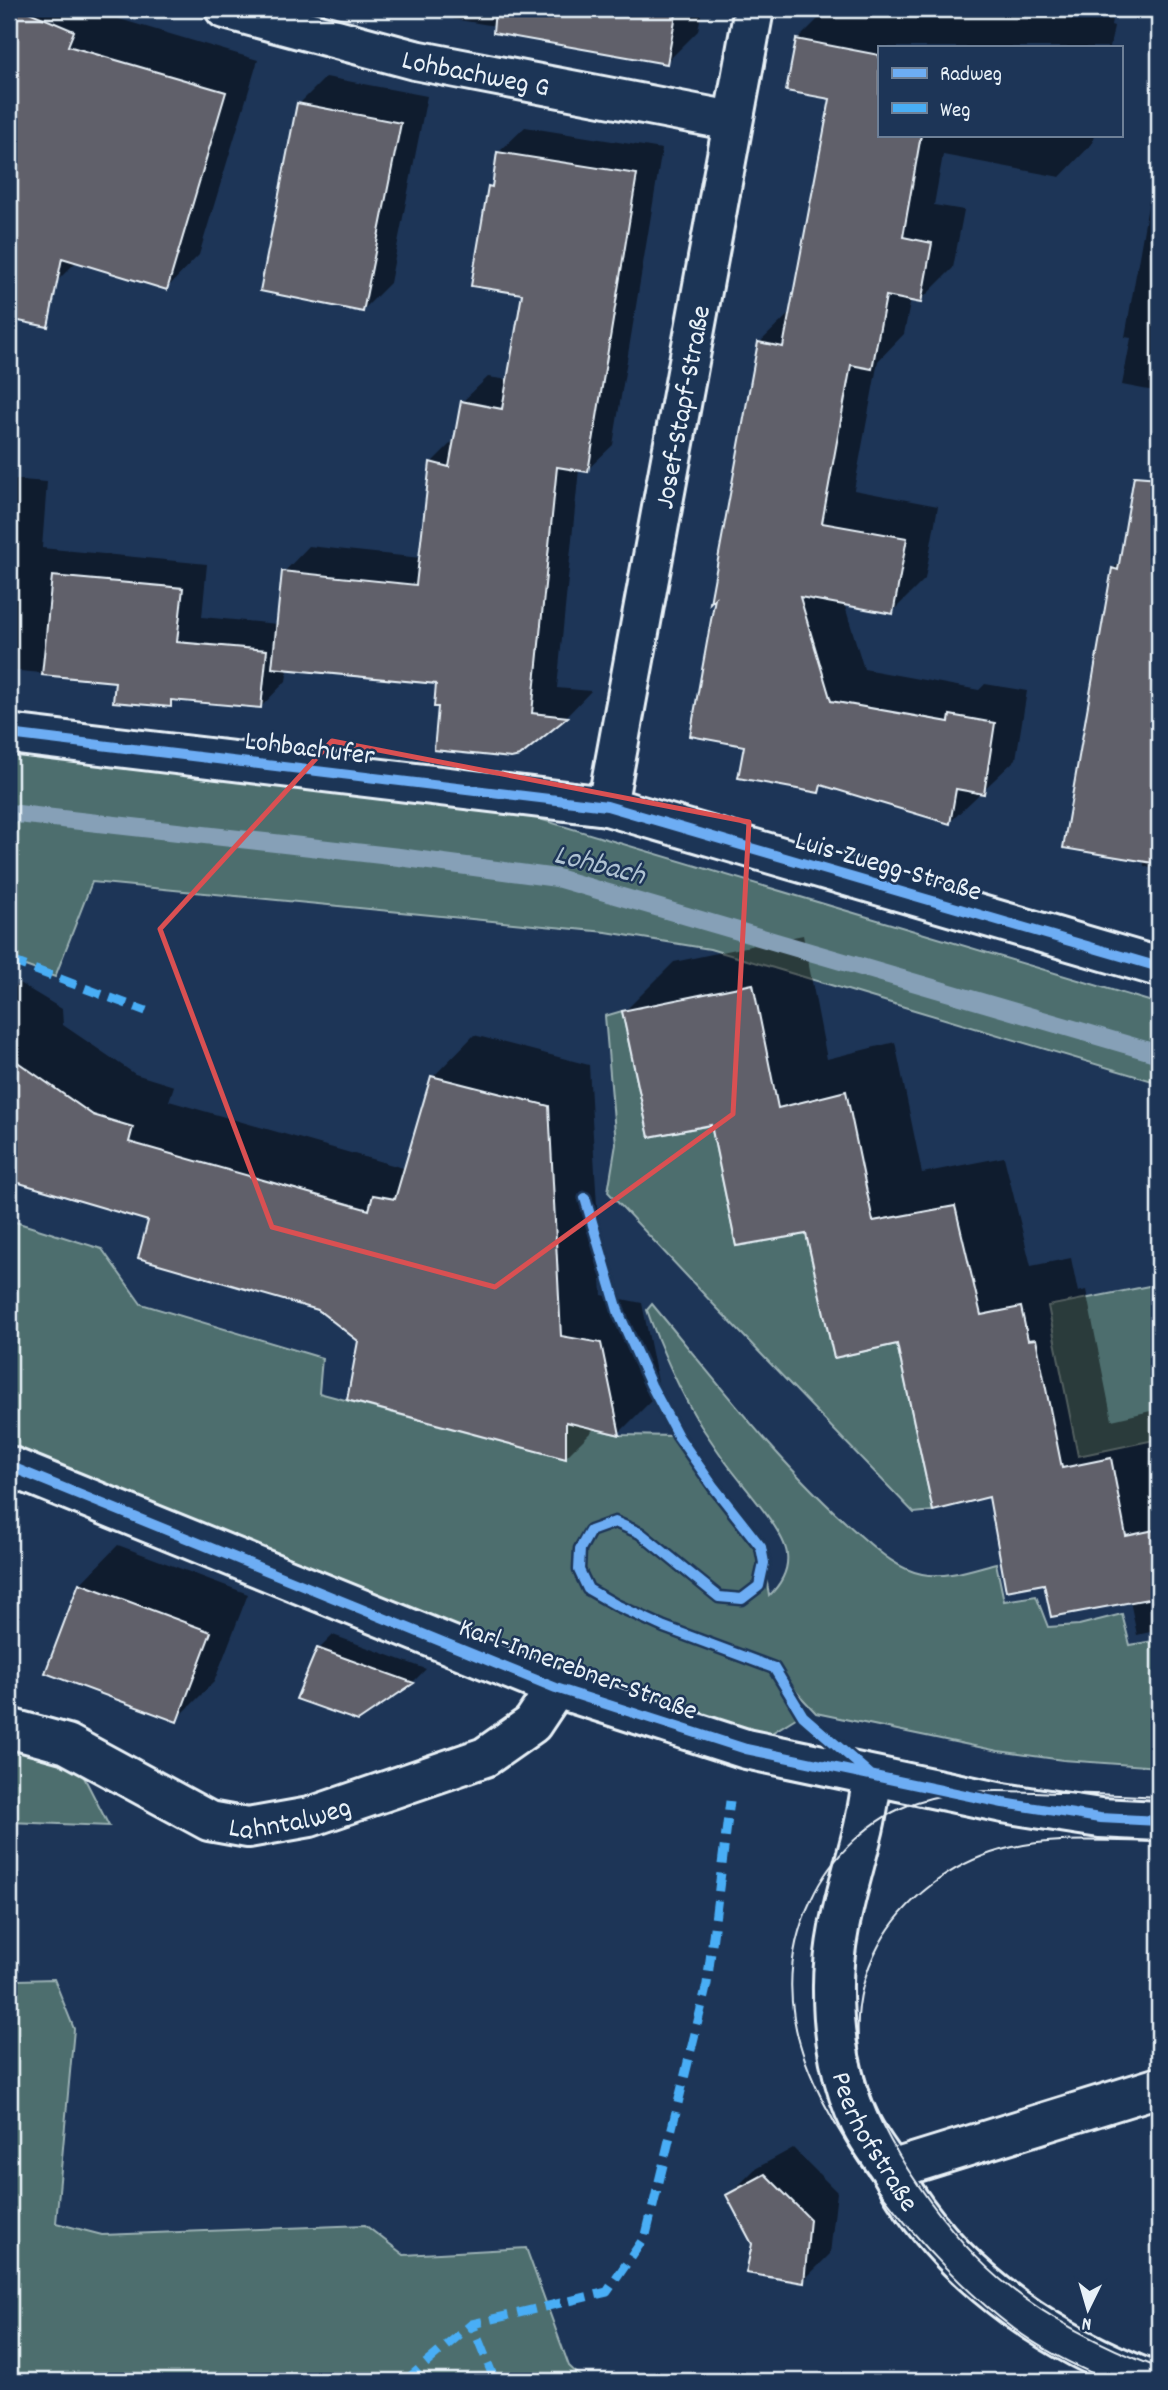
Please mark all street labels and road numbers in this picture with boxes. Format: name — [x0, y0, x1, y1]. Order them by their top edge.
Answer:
street label: Lohbachweg G — [397, 42, 552, 110]
street label: Josef-Stapf-Straße — [647, 303, 724, 513]
street label: Lohbachufer — [242, 723, 377, 779]
street label: Luis-Zuegg-Straße — [790, 823, 986, 915]
street label: Karl-Innerebner-Straße — [452, 1610, 702, 1733]
street label: Lahntalweg — [225, 1789, 357, 1854]
street label: Peerhofstraße — [818, 2068, 926, 2222]

